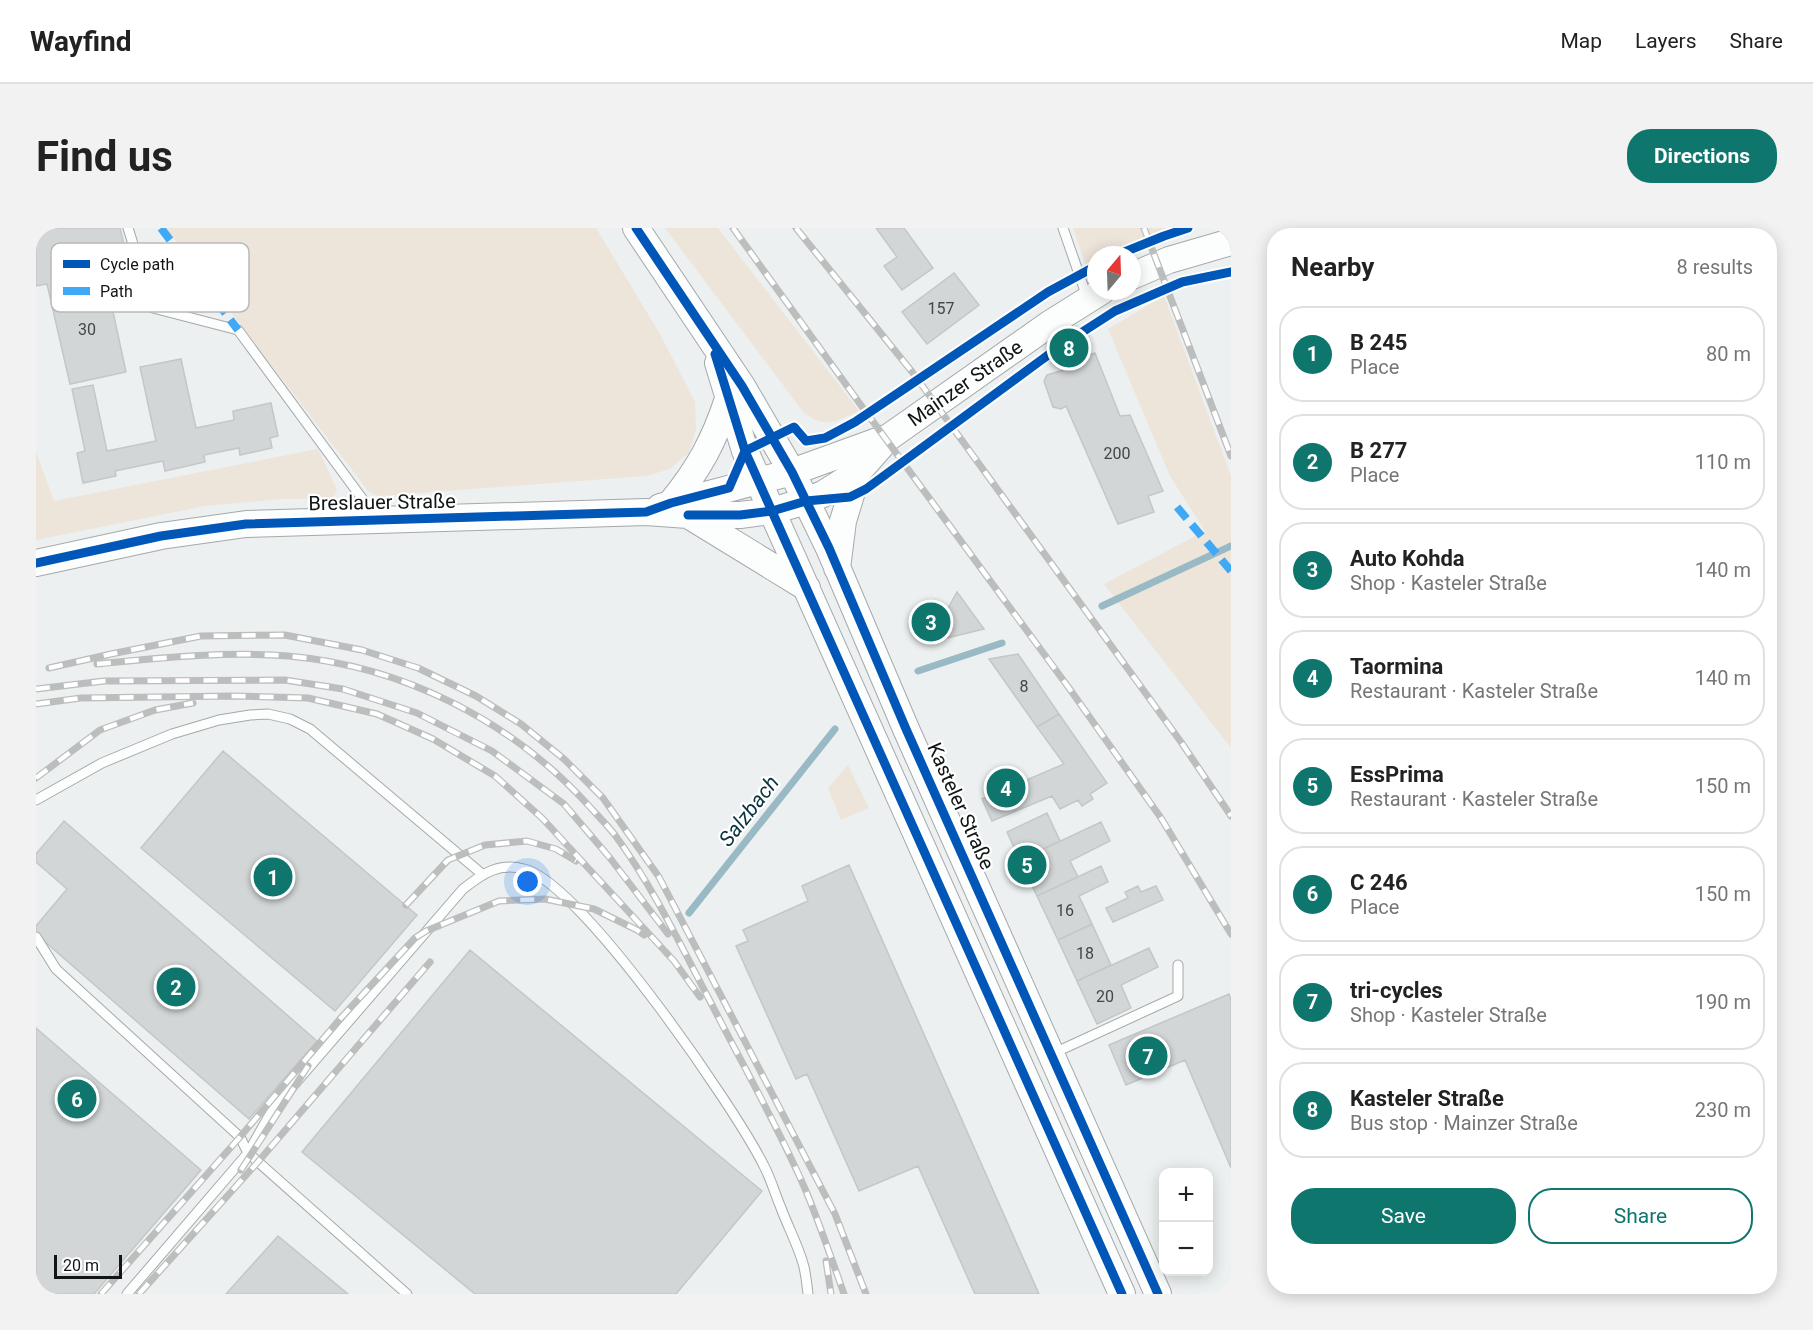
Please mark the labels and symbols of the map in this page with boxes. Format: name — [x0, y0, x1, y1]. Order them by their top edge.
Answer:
legend — [51, 243, 249, 312]
north arrow — [1087, 246, 1141, 300]
text: Cycle path — [100, 255, 174, 274]
text: Path — [100, 282, 133, 301]
house number: 157 — [928, 299, 954, 318]
house number: 30 — [78, 320, 96, 339]
pin: 8 — [1050, 326, 1088, 370]
street label: Mainzer Straße — [903, 335, 1027, 431]
house number: 200 — [1104, 444, 1130, 463]
street label: Breslauer Straße — [308, 489, 456, 515]
pin: 3 — [912, 600, 950, 644]
house number: 8 — [1020, 677, 1029, 696]
street label: Kasteler Straße — [922, 739, 1000, 873]
pin: 4 — [986, 766, 1026, 810]
water label: Salzbach — [714, 771, 784, 851]
pin: 5 — [1008, 842, 1046, 888]
pin: 1 — [254, 854, 292, 900]
your location — [513, 867, 542, 896]
house number: 16 — [1056, 901, 1074, 920]
house number: 18 — [1076, 944, 1094, 963]
pin: 2 — [156, 964, 196, 1010]
house number: 20 — [1096, 987, 1114, 1006]
pin: 7 — [1128, 1034, 1168, 1078]
pin: 6 — [58, 1076, 96, 1122]
scale bar — [54, 1252, 122, 1280]

